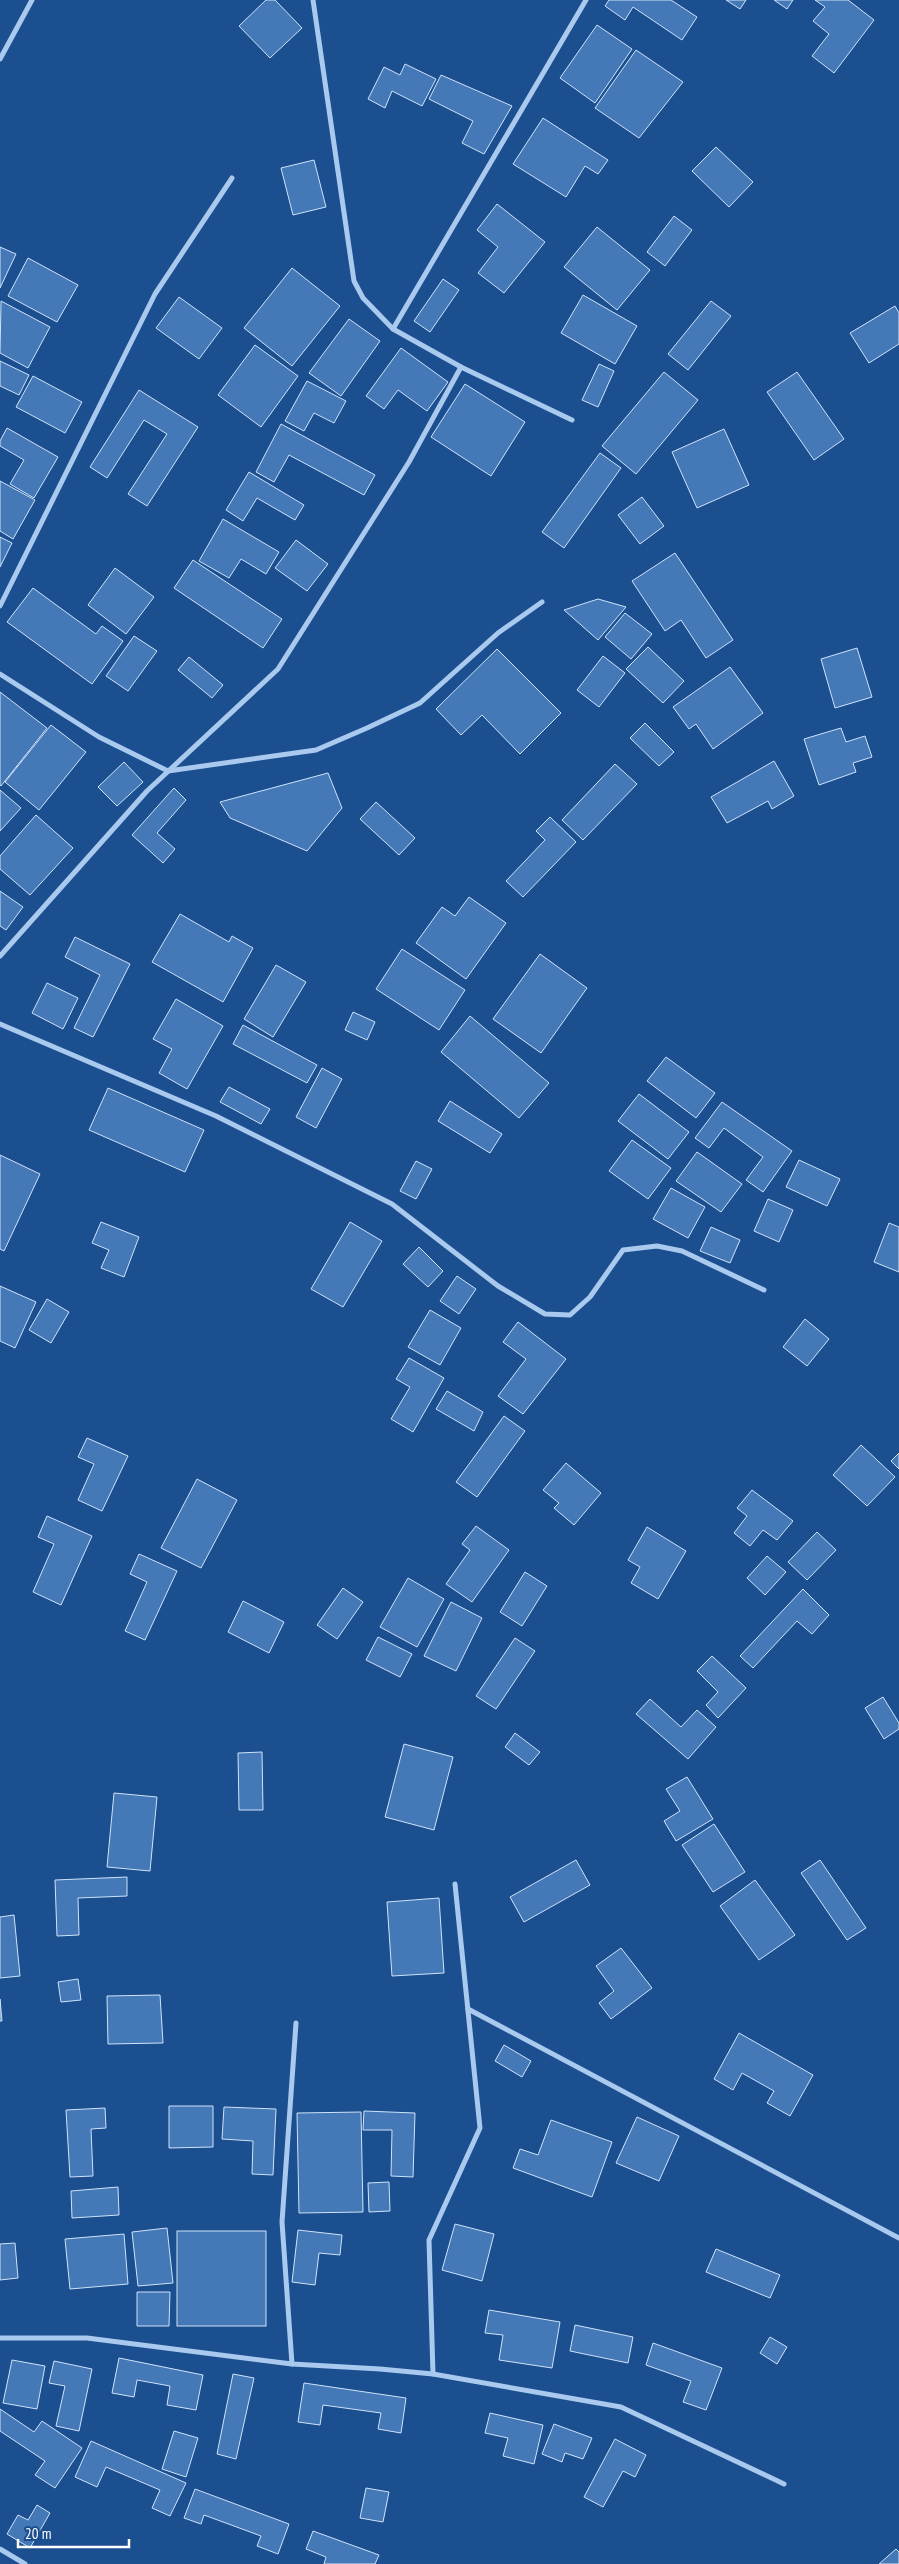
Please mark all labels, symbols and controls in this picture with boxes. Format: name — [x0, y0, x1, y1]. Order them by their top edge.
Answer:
scale bar — [18, 2516, 129, 2548]
text: 20 m — [25, 2524, 51, 2543]

